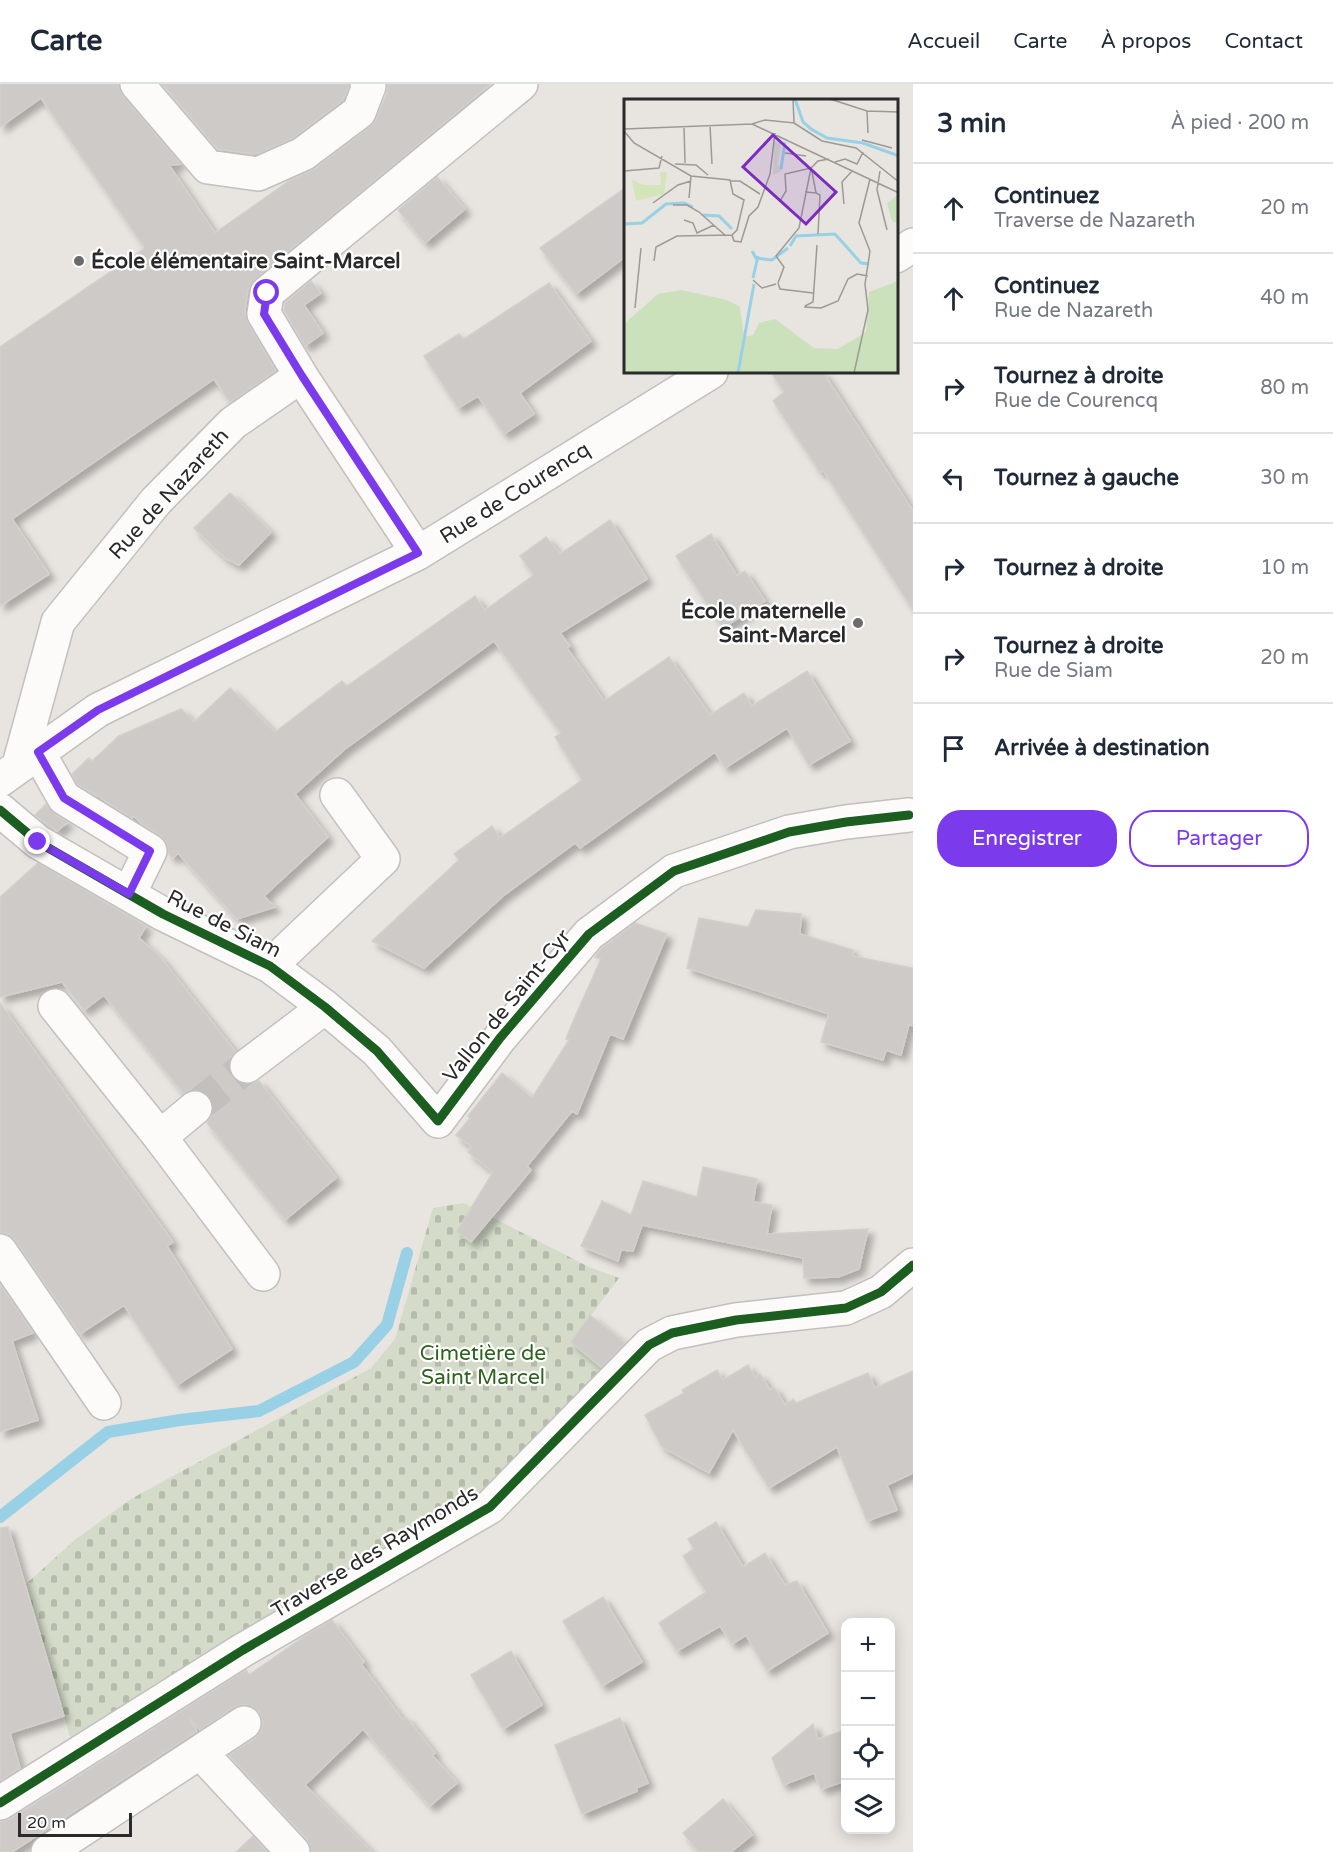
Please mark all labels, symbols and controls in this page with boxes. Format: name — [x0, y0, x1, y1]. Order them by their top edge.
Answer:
text: Carte — [30, 24, 102, 58]
text: Accueil — [907, 29, 980, 54]
text: Carte — [1013, 29, 1067, 54]
text: À propos — [1100, 29, 1191, 54]
text: Contact — [1224, 29, 1303, 54]
inset map — [624, 99, 898, 374]
text: 3 min — [937, 108, 1006, 139]
text: À pied · 200 m — [1171, 111, 1309, 135]
text: Continuez — [994, 183, 1099, 209]
icon: ahead — [937, 192, 970, 225]
text: 20 m — [1260, 196, 1309, 220]
text: Traverse de Nazareth — [994, 209, 1195, 233]
place label: École élémentaire Saint-Marcel — [91, 248, 401, 274]
marker: École élémentaire Saint-Marcel — [72, 254, 86, 268]
text: Continuez — [994, 273, 1099, 299]
route start — [253, 279, 279, 305]
icon: ahead — [937, 282, 970, 315]
text: 40 m — [1260, 286, 1309, 310]
text: Rue de Nazareth — [994, 299, 1153, 323]
text: Tournez à droite — [994, 363, 1163, 389]
icon: right — [937, 372, 970, 405]
text: 80 m — [1260, 376, 1309, 400]
text: Rue de Courencq — [994, 389, 1158, 413]
street label: Rue de Nazareth — [104, 424, 234, 564]
street label: Rue de Courencq — [435, 437, 595, 549]
icon: left — [937, 462, 970, 495]
text: Tournez à gauche — [994, 465, 1179, 491]
text: 30 m — [1260, 466, 1309, 490]
icon: right — [937, 552, 970, 585]
text: Tournez à droite — [994, 555, 1163, 581]
text: 10 m — [1260, 556, 1309, 580]
place label: École maternelle Saint-Marcel — [681, 598, 846, 648]
marker: École maternelle Saint-Marcel — [851, 616, 865, 630]
text: Tournez à droite — [994, 633, 1163, 659]
icon: right — [937, 642, 970, 675]
text: 20 m — [1260, 646, 1309, 670]
text: Rue de Siam — [994, 659, 1113, 683]
icon: arrive — [937, 732, 970, 765]
text: Arrivée à destination — [994, 735, 1210, 761]
button: Enregistrer — [937, 810, 1117, 867]
button: Partager — [1129, 810, 1309, 867]
route end — [24, 828, 50, 854]
street label: Rue de Siam — [163, 885, 285, 963]
street label: Vallon de Saint-Cyr — [438, 925, 576, 1087]
park label: Cimetière de Saint Marcel — [420, 1341, 546, 1390]
street label: Traverse des Raymonds — [267, 1480, 483, 1624]
map controls — [841, 1618, 895, 1834]
button: + — [841, 1618, 895, 1672]
button: − — [841, 1672, 895, 1726]
button: locate — [841, 1726, 895, 1780]
button: layers — [841, 1780, 895, 1834]
scale bar — [18, 1810, 132, 1838]
text: 20 m — [27, 1813, 66, 1833]

